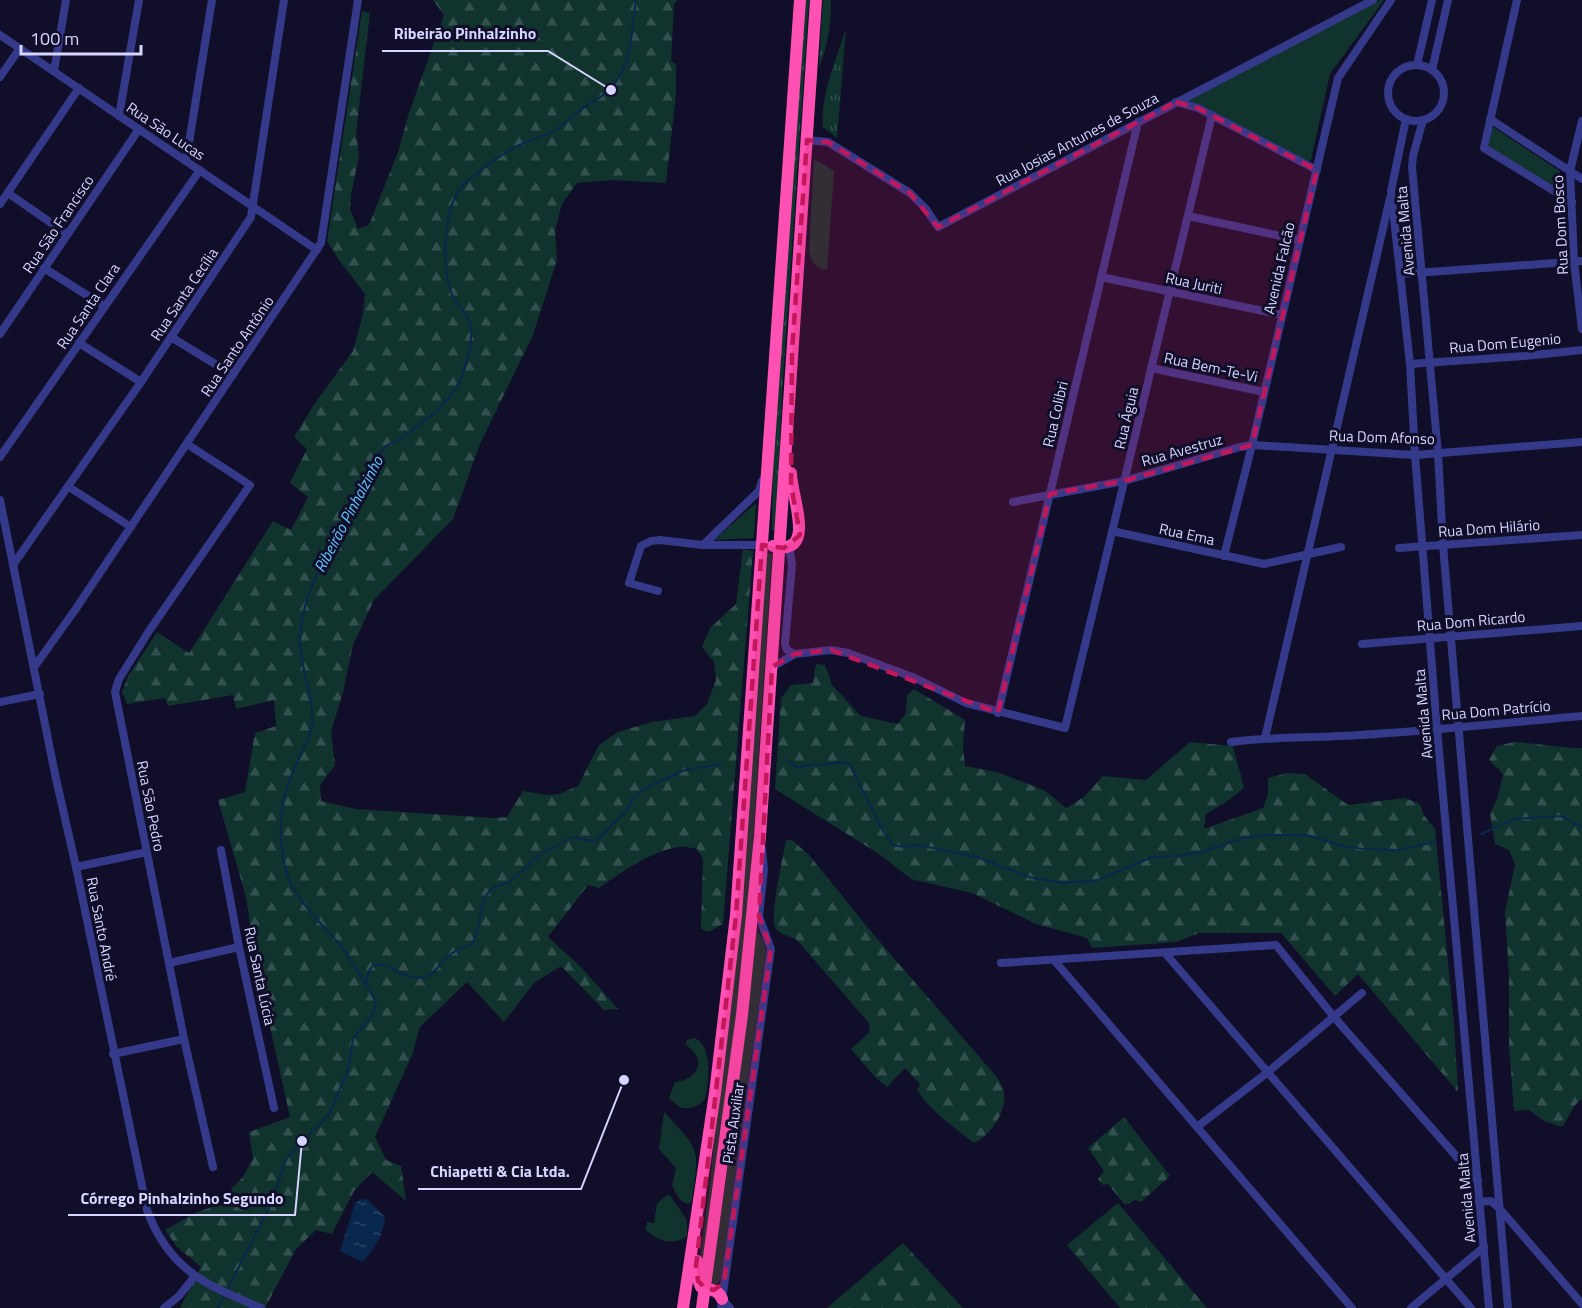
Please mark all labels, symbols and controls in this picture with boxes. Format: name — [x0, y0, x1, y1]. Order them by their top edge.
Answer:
callout: Ribeirão Pinhalzinho — [382, 17, 548, 51]
scale bar — [21, 18, 141, 56]
text: Ribeirão Pinhalzinho — [394, 21, 536, 45]
text: 100 m — [30, 25, 79, 52]
street label: Rua Josias Antunes de Souza — [991, 86, 1163, 192]
street label: Rua São Lucas — [122, 96, 210, 166]
street label: Rua São Francisco — [16, 170, 100, 278]
street label: Rua Dom Bosco — [1546, 174, 1574, 275]
street label: Avenida Malta — [1390, 185, 1420, 277]
street label: Avenida Falcão — [1257, 220, 1301, 316]
street label: Rua Santa Cecília — [144, 243, 224, 345]
street label: Rua Santa Clara — [51, 258, 126, 354]
street label: Rua Juriti — [1164, 266, 1224, 300]
street label: Rua Santo Antônio — [195, 291, 279, 401]
street label: Rua Dom Eugenio — [1448, 327, 1562, 359]
street label: Rua Bem-Te-Vi — [1162, 346, 1260, 388]
street label: Rua Colibri — [1036, 379, 1074, 449]
street label: Rua Águia — [1108, 384, 1144, 451]
street label: Rua Dom Afonso — [1329, 424, 1435, 450]
street label: Rua Avestruz — [1139, 427, 1225, 473]
water label: Ribeirão Pinhalzinho — [307, 451, 389, 576]
street label: Rua Dom Hilário — [1437, 513, 1541, 543]
street label: Rua Ema — [1157, 517, 1217, 551]
street label: Rua Dom Ricardo — [1416, 605, 1526, 637]
street label: Avenida Malta — [1408, 668, 1438, 760]
street label: Rua Dom Patrício — [1441, 694, 1551, 726]
street label: Rua São Pedro — [131, 759, 171, 853]
street label: Rua Santo André — [81, 875, 123, 983]
street label: Rua Santa Lúcia — [238, 925, 282, 1028]
street label: Pista Auxiliar — [716, 1081, 750, 1165]
street label: Avenida Malta — [1451, 1152, 1481, 1244]
callout: Chiapetti & Cia Ltda. — [418, 1155, 581, 1189]
text: Chiapetti & Cia Ltda. — [430, 1159, 570, 1183]
callout: Córrego Pinhalzinho Segundo — [68, 1181, 295, 1215]
text: Córrego Pinhalzinho Segundo — [81, 1186, 283, 1210]

